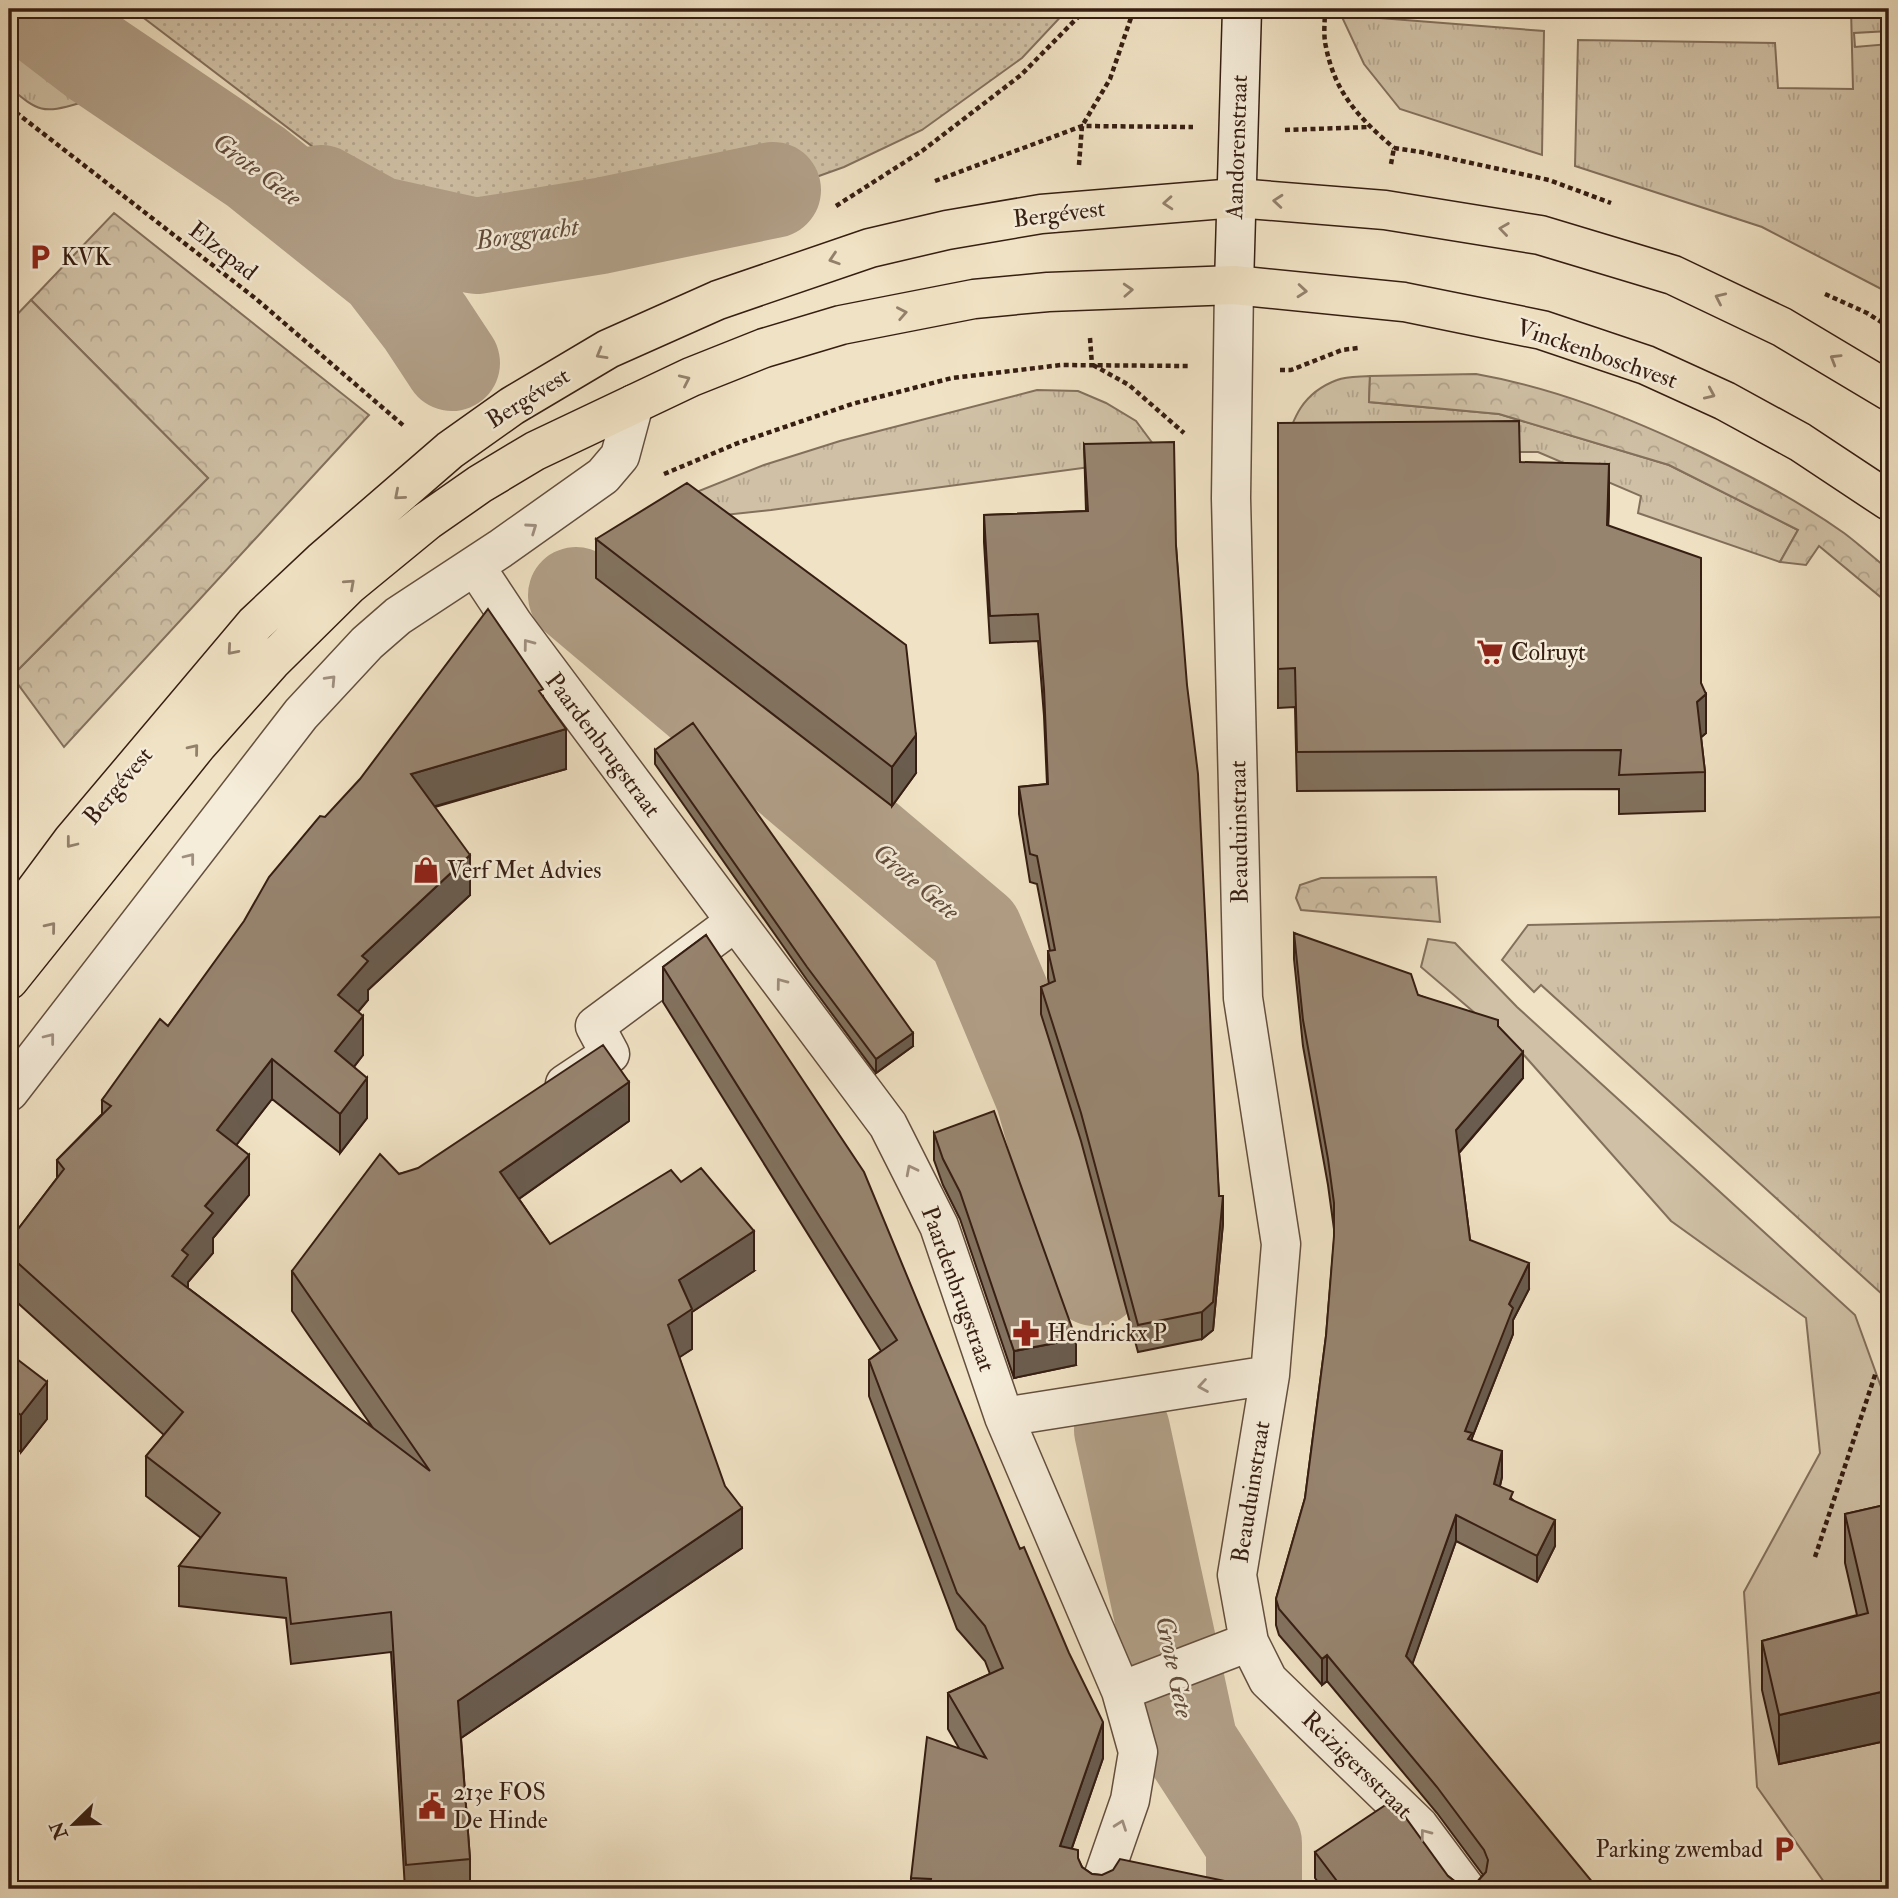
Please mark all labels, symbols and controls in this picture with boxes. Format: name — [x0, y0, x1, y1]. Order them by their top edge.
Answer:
street label: Aandorenstraat — [1219, 74, 1255, 221]
water label: Grote Gete — [206, 126, 308, 214]
street label: Bergévest — [1011, 193, 1107, 235]
one-way arrow — [1273, 194, 1284, 209]
one-way arrow — [1162, 195, 1173, 210]
water label: Borggracht — [471, 211, 582, 257]
street label: Elzepad — [182, 215, 264, 288]
one-way arrow — [1498, 222, 1510, 237]
parking icon: KVK — [25, 242, 55, 272]
place label: KVK — [61, 242, 111, 273]
one-way arrow — [828, 251, 840, 266]
one-way arrow — [1123, 282, 1134, 297]
one-way arrow — [1297, 283, 1308, 298]
one-way arrow — [1715, 292, 1727, 306]
one-way arrow — [896, 306, 908, 321]
street label: Vinckenboschvest — [1512, 312, 1682, 396]
one-way arrow — [595, 345, 608, 358]
one-way arrow — [1830, 354, 1843, 367]
street label: Bergévest — [481, 360, 576, 436]
one-way arrow — [678, 374, 691, 388]
one-way arrow — [1703, 386, 1715, 400]
one-way arrow — [394, 487, 407, 499]
one-way arrow — [524, 524, 537, 536]
one-way arrow — [342, 580, 355, 593]
supermarket icon: Colruyt — [1475, 637, 1505, 667]
place label: Colruyt — [1511, 637, 1586, 668]
one-way arrow — [524, 639, 536, 652]
one-way arrow — [228, 642, 240, 655]
street label: Paardenbrugstraat — [538, 666, 668, 824]
one-way arrow — [323, 675, 336, 688]
street label: Bergévest — [76, 740, 160, 831]
one-way arrow — [185, 745, 198, 757]
street label: Beauduinstraat — [1222, 760, 1256, 904]
one-way arrow — [66, 836, 79, 848]
water label: Grote Gete — [866, 837, 966, 928]
one-way arrow — [181, 853, 194, 866]
shop icon: Verf Met Advies — [411, 855, 441, 885]
place label: Verf Met Advies — [447, 855, 601, 886]
one-way arrow — [43, 922, 56, 934]
one-way arrow — [777, 978, 790, 991]
one-way arrow — [42, 1033, 55, 1046]
one-way arrow — [905, 1165, 919, 1177]
street label: Paardenbrugstraat — [914, 1202, 1002, 1376]
pharmacy icon: Hendrickx P — [1011, 1318, 1041, 1348]
place label: Hendrickx P — [1047, 1318, 1167, 1349]
one-way arrow — [1197, 1378, 1209, 1393]
street label: Beauduinstraat — [1224, 1418, 1278, 1565]
water label: Grote Gete — [1148, 1613, 1200, 1721]
street label: Reizigersstraat — [1295, 1704, 1419, 1826]
place label: 213e FOS De Hinde — [453, 1777, 548, 1836]
north arrow — [38, 1790, 108, 1860]
public building icon: 213e FOS De Hinde — [417, 1791, 447, 1821]
text: N — [45, 1817, 74, 1844]
one-way arrow — [1113, 1819, 1127, 1831]
one-way arrow — [1421, 1830, 1434, 1842]
place label: Parking zwembad — [1596, 1834, 1763, 1865]
parking icon: Parking zwembad — [1769, 1834, 1799, 1864]

